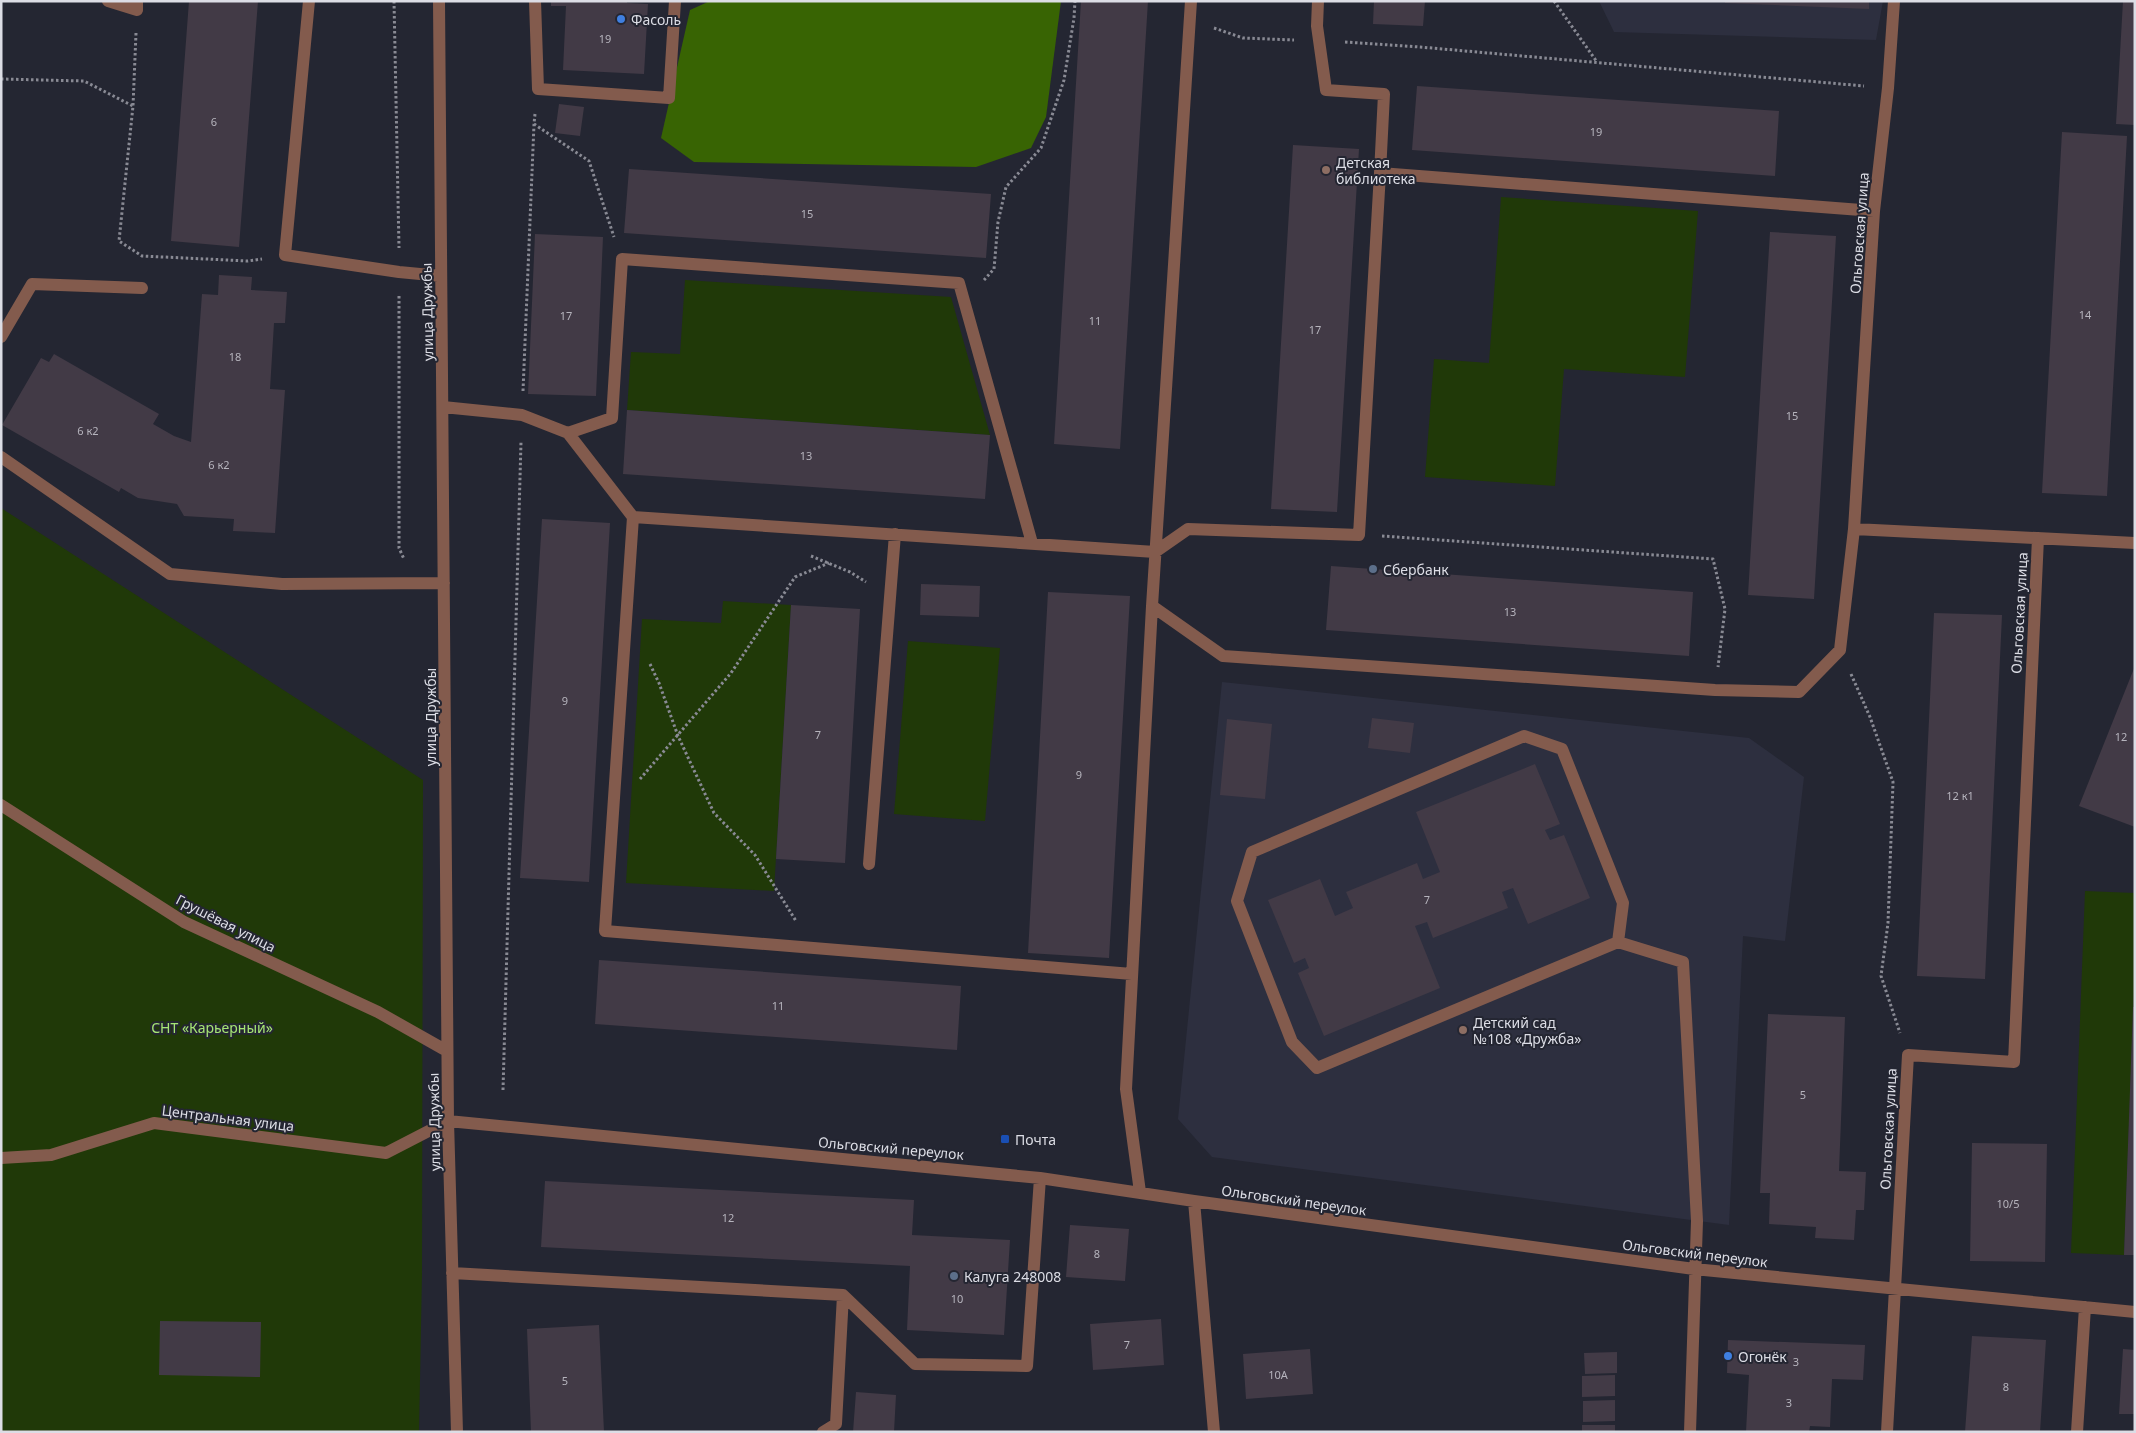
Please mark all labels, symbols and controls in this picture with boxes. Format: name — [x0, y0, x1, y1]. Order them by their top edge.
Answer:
place label: Фасоль — [631, 10, 681, 29]
marker: Фасоль — [615, 13, 627, 25]
house number: 19 — [599, 31, 611, 46]
house number: 6 — [211, 114, 217, 129]
house number: 19 — [1590, 124, 1602, 139]
place label: Детская библиотека — [1336, 153, 1416, 188]
marker: Детская библиотека — [1320, 164, 1332, 176]
street label: Ольговская улица — [1845, 172, 1873, 294]
house number: 15 — [801, 206, 813, 221]
street label: улица Дружбы — [417, 263, 437, 361]
house number: 14 — [2079, 307, 2092, 322]
house number: 17 — [560, 308, 572, 323]
house number: 11 — [1089, 313, 1101, 328]
house number: 17 — [1309, 322, 1321, 337]
house number: 18 — [229, 349, 241, 364]
house number: 15 — [1786, 408, 1798, 423]
house number: 6 к2 — [77, 423, 99, 438]
house number: 13 — [800, 448, 812, 463]
house number: 6 к2 — [208, 457, 230, 472]
street label: Ольговская улица — [2006, 552, 2032, 674]
place label: Сбербанк — [1383, 560, 1449, 579]
marker: Сбербанк — [1367, 563, 1379, 575]
house number: 13 — [1504, 604, 1516, 619]
street label: улица Дружбы — [421, 668, 440, 766]
house number: 9 — [562, 693, 568, 708]
house number: 7 — [815, 727, 821, 742]
house number: 12 — [2115, 729, 2127, 744]
house number: 9 — [1076, 767, 1082, 782]
house number: 12 к1 — [1946, 788, 1974, 803]
street label: Грушёвая улица — [173, 890, 279, 956]
house number: 7 — [1424, 892, 1430, 907]
house number: 11 — [772, 998, 784, 1013]
place label: Детский сад №108 «Дружба» — [1473, 1013, 1581, 1048]
park label: СНТ «Карьерный» — [151, 1018, 273, 1037]
marker: Детский сад №108 «Дружба» — [1457, 1024, 1469, 1036]
street label: Ольговская улица — [1875, 1068, 1901, 1190]
street label: улица Дружбы — [424, 1073, 444, 1171]
house number: 5 — [1800, 1087, 1806, 1102]
street label: Центральная улица — [161, 1100, 295, 1136]
place label: Почта — [1015, 1130, 1056, 1149]
street label: Ольговский переулок — [817, 1132, 965, 1164]
marker: Почта — [999, 1133, 1011, 1145]
street label: Ольговский переулок — [1220, 1180, 1368, 1220]
house number: 10/5 — [1997, 1196, 2019, 1211]
house number: 12 — [722, 1210, 734, 1225]
street label: Ольговский переулок — [1621, 1235, 1769, 1271]
house number: 8 — [1094, 1246, 1100, 1261]
place label: Калуга 248008 — [964, 1267, 1061, 1286]
marker: Калуга 248008 — [948, 1270, 960, 1282]
house number: 10 — [951, 1291, 963, 1306]
house number: 7 — [1124, 1337, 1130, 1352]
place label: Огонёк — [1738, 1347, 1787, 1366]
marker: Огонёк — [1722, 1350, 1734, 1362]
house number: 3 — [1793, 1354, 1799, 1369]
house number: 10А — [1268, 1367, 1289, 1382]
house number: 5 — [562, 1373, 568, 1388]
house number: 8 — [2003, 1379, 2009, 1394]
house number: 3 — [1786, 1395, 1792, 1410]

